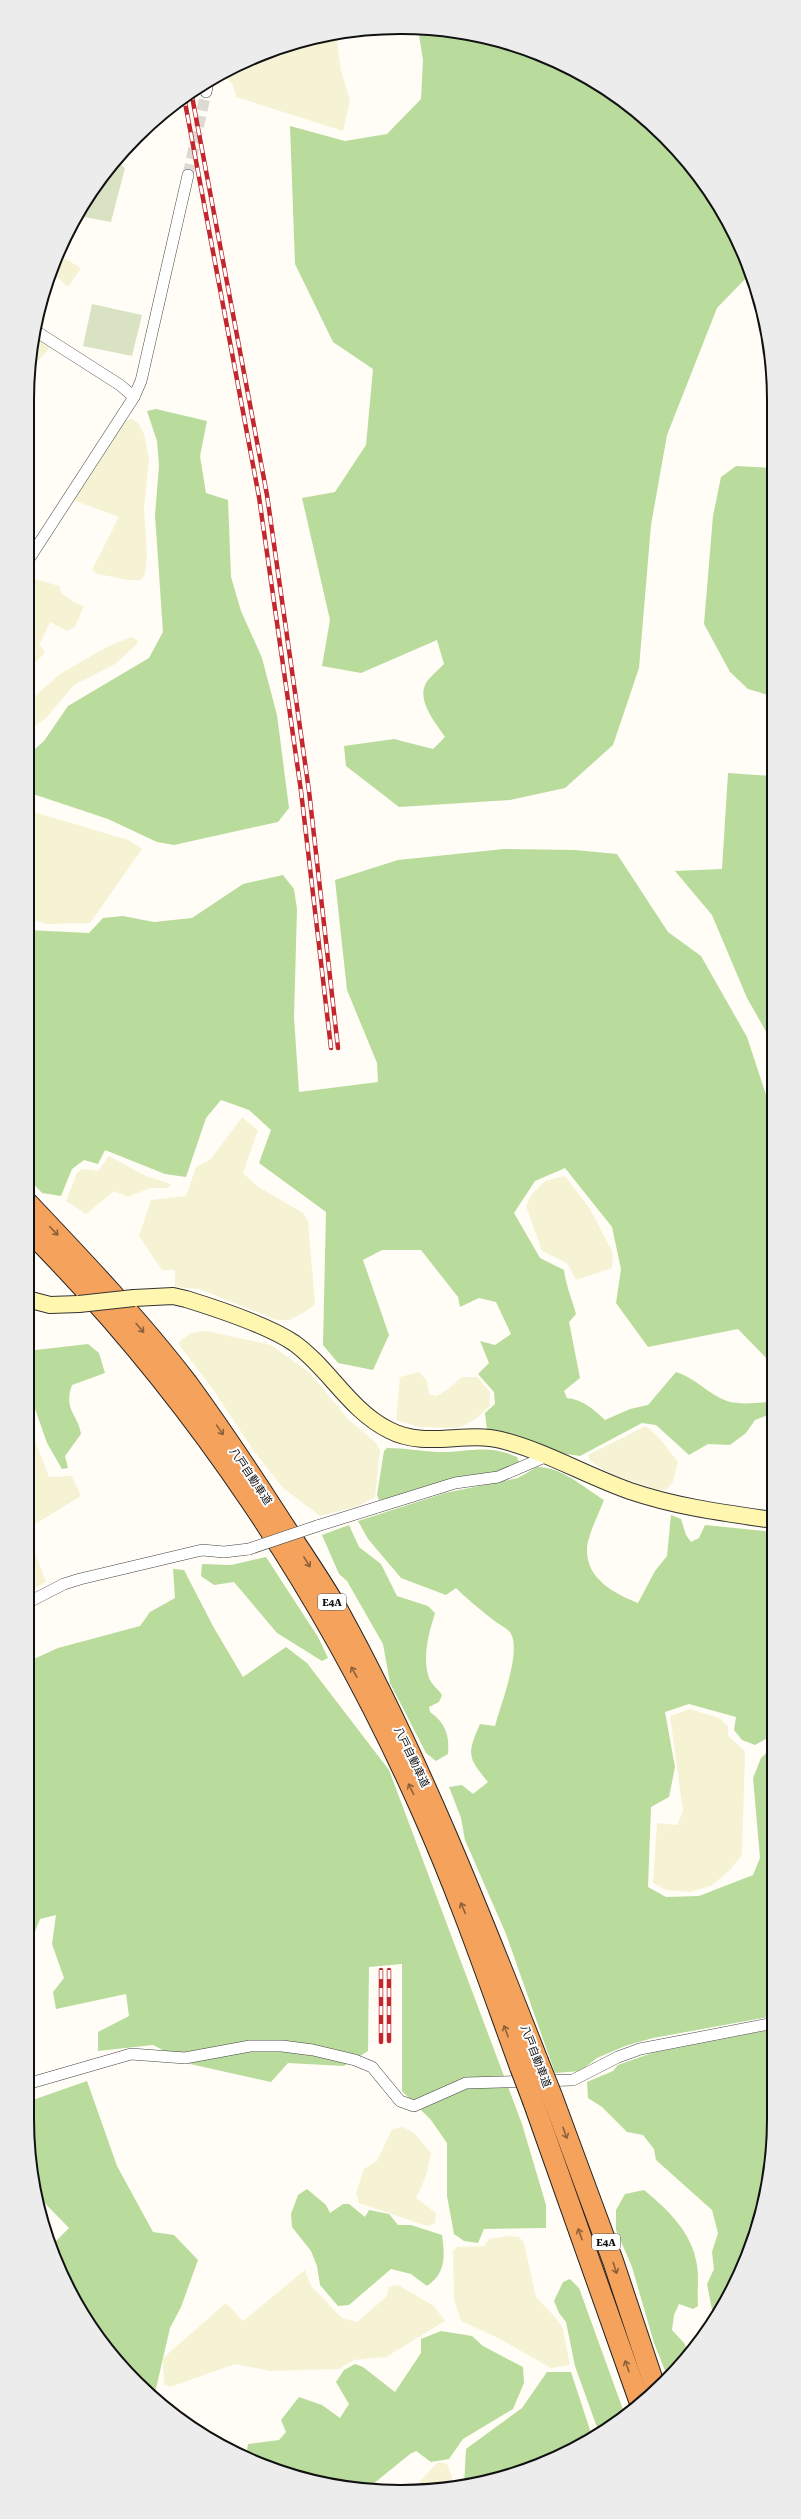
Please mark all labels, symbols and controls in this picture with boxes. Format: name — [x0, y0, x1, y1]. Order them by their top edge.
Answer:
one-way arrow — [49, 1226, 59, 1236]
one-way arrow — [136, 1322, 145, 1333]
one-way arrow — [216, 1425, 224, 1436]
street label: 八戸自動車道 — [227, 1445, 274, 1507]
one-way arrow — [304, 1556, 312, 1568]
road number: E4A — [318, 1594, 346, 1610]
one-way arrow — [350, 1666, 358, 1678]
street label: 八戸自動車道 — [391, 1725, 432, 1790]
one-way arrow — [407, 1783, 414, 1795]
one-way arrow — [458, 1903, 466, 1915]
street label: 八戸自動車道 — [518, 2023, 553, 2089]
one-way arrow — [502, 2025, 510, 2037]
one-way arrow — [562, 2126, 569, 2139]
one-way arrow — [575, 2228, 583, 2240]
road number: E4A — [592, 2234, 620, 2250]
one-way arrow — [612, 2261, 619, 2274]
one-way arrow — [622, 2361, 630, 2373]

